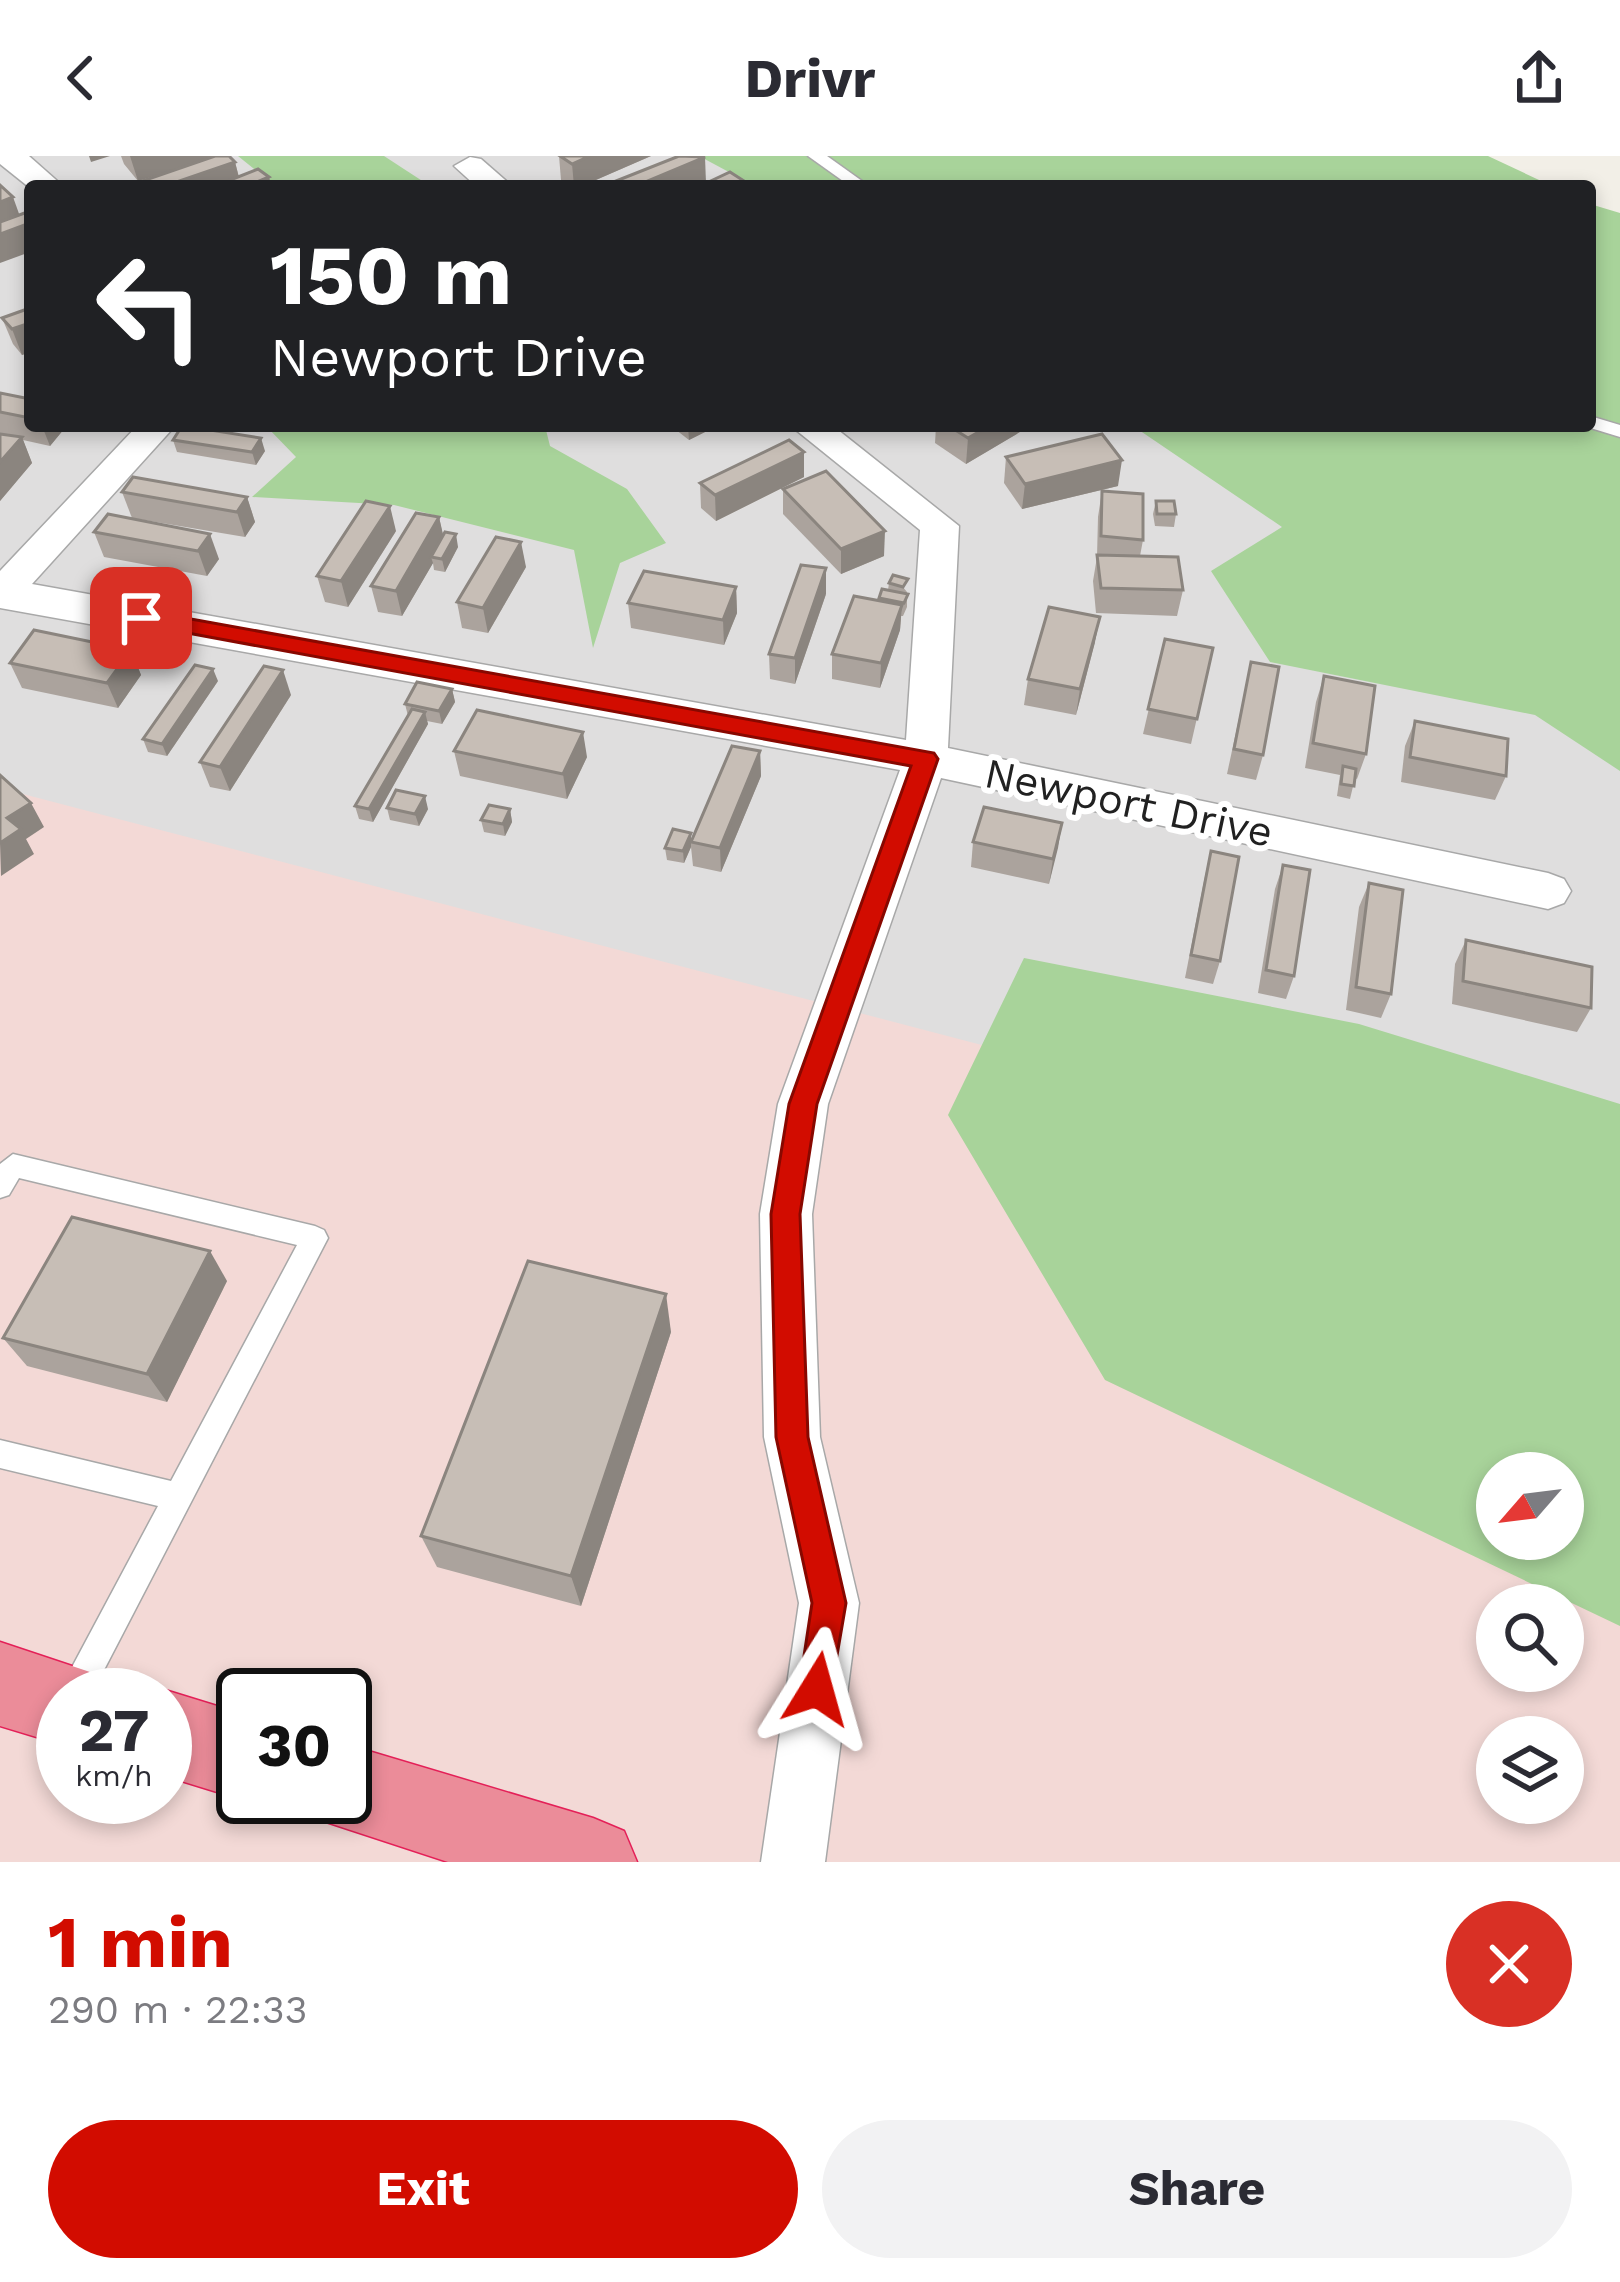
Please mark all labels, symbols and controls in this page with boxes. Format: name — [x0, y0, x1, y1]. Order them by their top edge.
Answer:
icon: back — [48, 45, 114, 111]
icon: share — [1506, 45, 1572, 111]
text: Drivr — [744, 47, 876, 110]
text: 150 m — [270, 226, 512, 324]
icon: left — [72, 228, 228, 384]
text: Newport Drive — [270, 326, 647, 389]
pin — [90, 567, 192, 669]
icon: arrive — [108, 585, 174, 651]
street label: Newport Drive — [980, 748, 1277, 857]
north arrow — [1476, 1452, 1584, 1560]
map controls — [1476, 1452, 1584, 1824]
button: search — [1476, 1584, 1584, 1692]
position arrow — [754, 1626, 880, 1752]
speed limit sign: 30 — [216, 1668, 372, 1824]
text: 27 — [78, 1695, 150, 1766]
button: layers — [1476, 1716, 1584, 1824]
text: km/h — [75, 1758, 153, 1793]
text: 1 min — [48, 1900, 233, 1984]
button: close — [1446, 1901, 1572, 2027]
text: 290 m · 22:33 — [48, 1987, 307, 2032]
button: Exit — [48, 2120, 798, 2258]
button: Share — [822, 2120, 1572, 2258]

